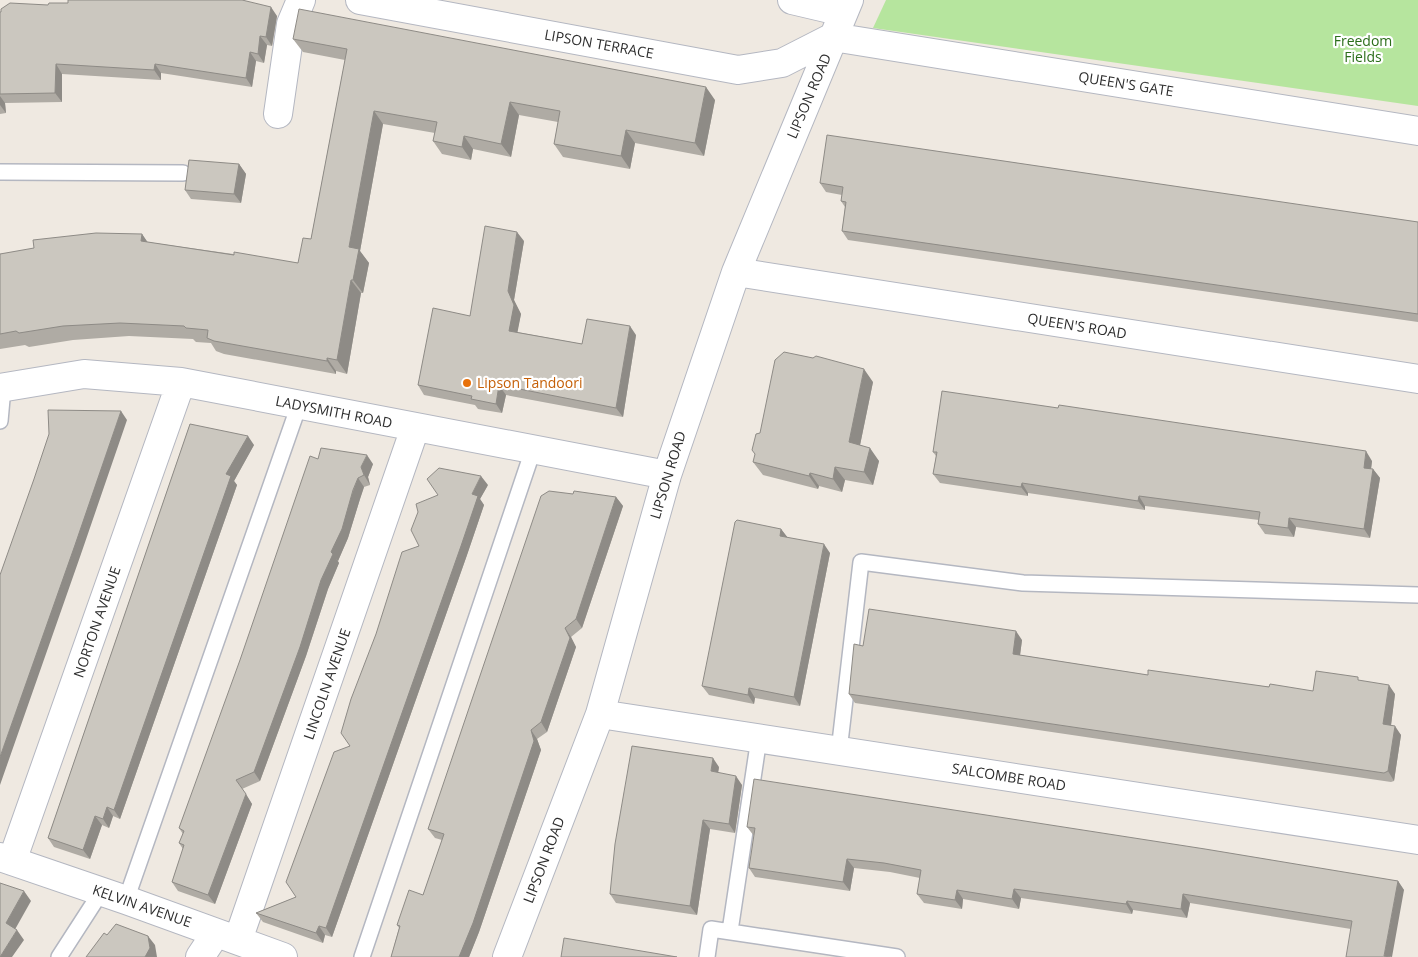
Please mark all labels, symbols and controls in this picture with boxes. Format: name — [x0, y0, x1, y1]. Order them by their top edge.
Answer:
street label: LIPSON TERRACE — [543, 25, 655, 62]
park label: Freedom Fields — [1334, 31, 1392, 66]
street label: LIPSON ROAD — [782, 50, 835, 141]
street label: QUEEN'S GATE — [1077, 67, 1175, 100]
street label: QUEEN'S ROAD — [1026, 308, 1128, 343]
place label: Lipson Tandoori — [477, 373, 582, 392]
marker: Lipson Tandoori — [461, 377, 473, 389]
street label: LADYSMITH ROAD — [274, 391, 394, 432]
street label: LIPSON ROAD — [645, 429, 690, 521]
street label: NORTON AVENUE — [69, 564, 124, 680]
street label: LINCOLN AVENUE — [299, 626, 354, 742]
street label: SALCOMBE ROAD — [951, 758, 1067, 795]
street label: LIPSON ROAD — [518, 814, 569, 906]
street label: KELVIN AVENUE — [90, 880, 194, 931]

